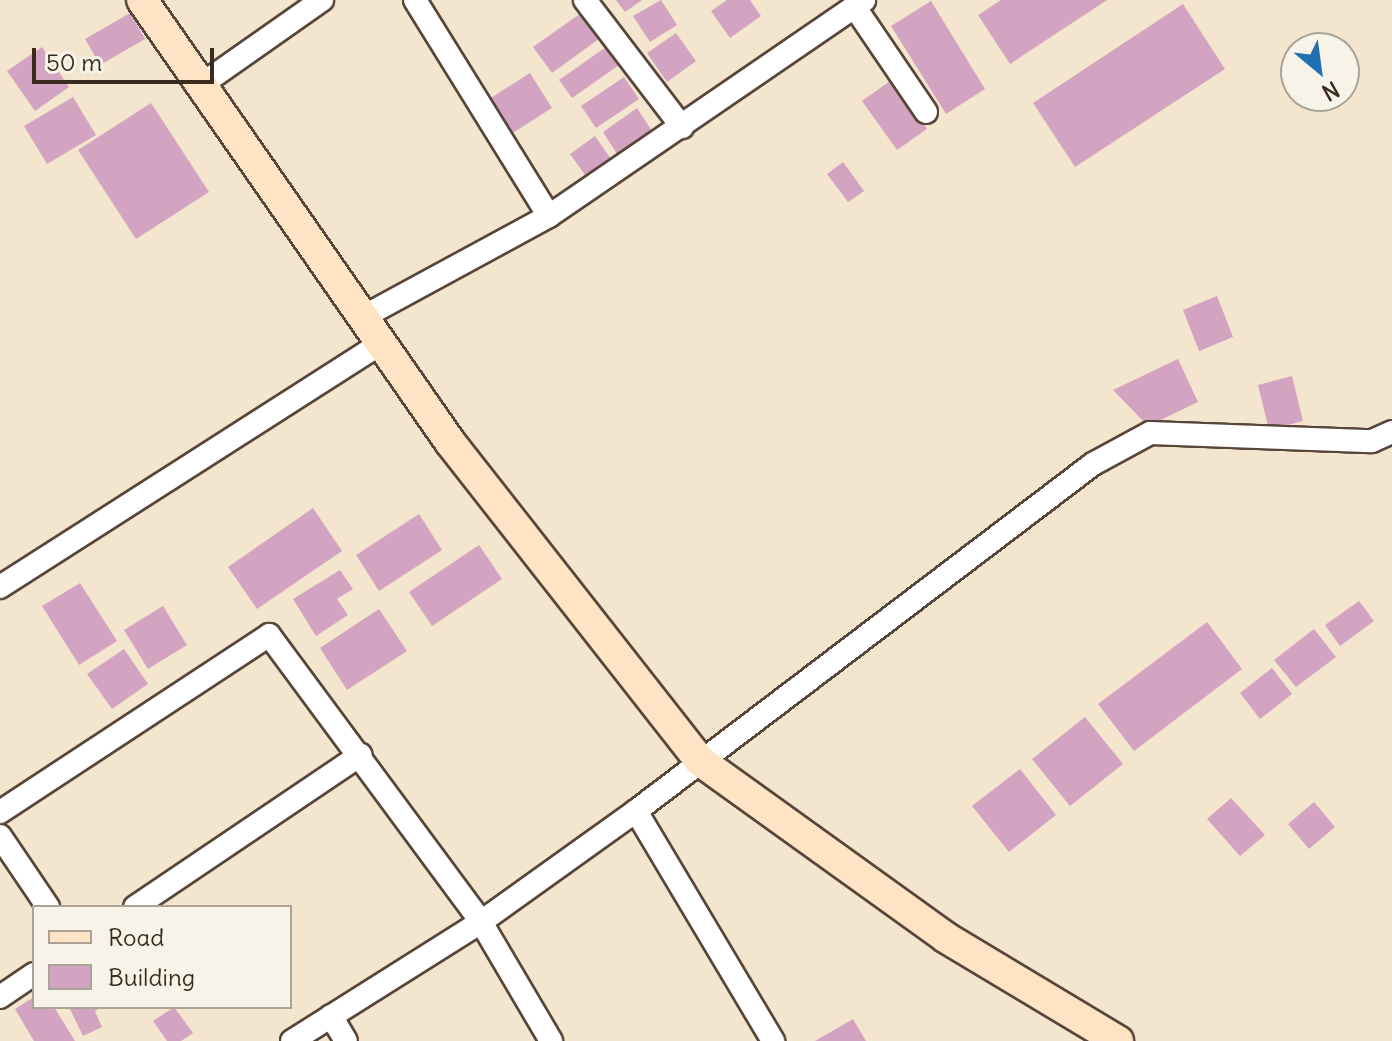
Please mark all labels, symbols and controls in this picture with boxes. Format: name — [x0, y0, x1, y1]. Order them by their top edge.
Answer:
scale bar — [36, 32, 218, 82]
north arrow — [1280, 32, 1360, 112]
text: 50 m — [46, 47, 102, 77]
text: N — [1317, 75, 1344, 107]
legend — [32, 905, 292, 1009]
text: Road — [108, 922, 164, 952]
text: Building — [108, 962, 195, 992]

